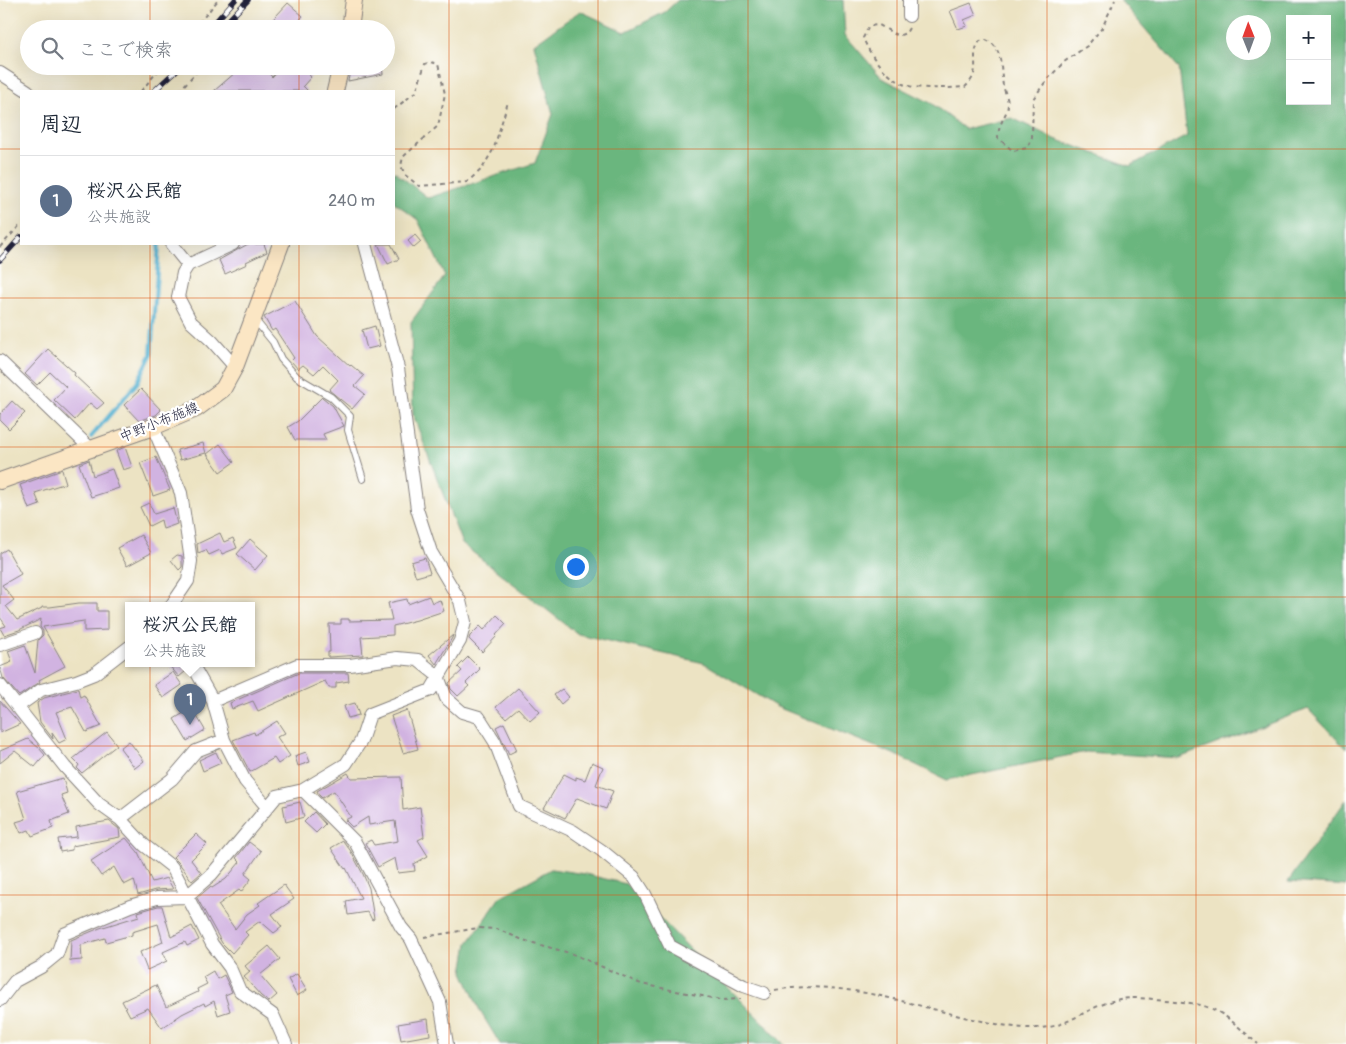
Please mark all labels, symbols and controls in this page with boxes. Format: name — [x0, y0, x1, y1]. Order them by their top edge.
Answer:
north arrow — [1226, 15, 1271, 60]
map controls — [1286, 15, 1331, 105]
button: + — [1286, 15, 1331, 60]
search box — [20, 20, 395, 75]
icon: search — [38, 34, 66, 62]
text: ここで検索 — [78, 38, 173, 62]
button: − — [1286, 60, 1331, 105]
text: 周辺 — [40, 111, 82, 138]
text: 桜沢公民館 — [87, 179, 182, 203]
text: 1 — [53, 191, 59, 211]
text: 240 m — [328, 191, 375, 211]
text: 公共施設 — [87, 207, 151, 227]
street label: 中野小布施線 — [117, 398, 201, 446]
your location — [563, 554, 589, 580]
popup — [125, 602, 255, 667]
text: 桜沢公民館 — [142, 613, 238, 637]
text: 公共施設 — [142, 641, 207, 661]
pin: 1 — [174, 684, 206, 725]

